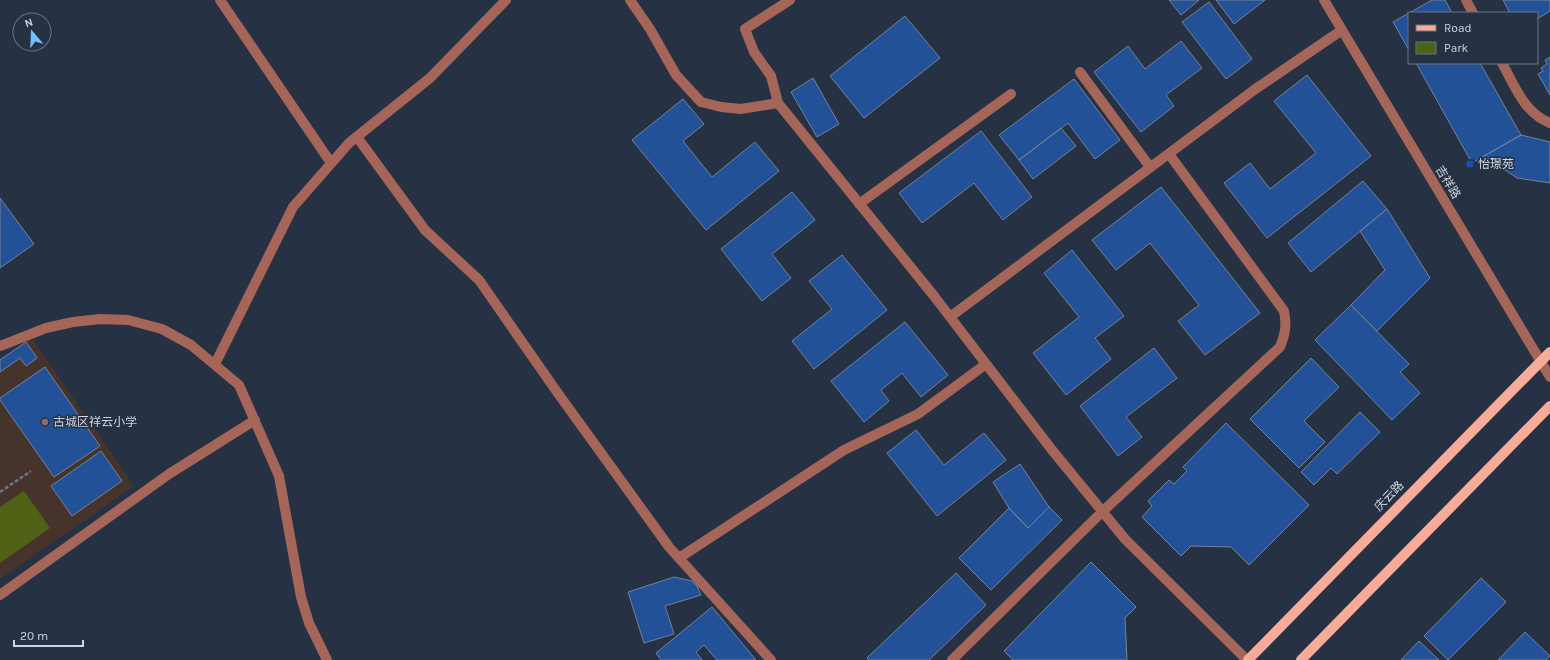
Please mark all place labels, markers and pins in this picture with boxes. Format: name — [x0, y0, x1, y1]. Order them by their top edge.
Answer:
place label: 怡璟苑 — [1478, 157, 1514, 171]
marker: 怡璟苑 — [1465, 159, 1475, 169]
place label: 古城区祥云小学 — [53, 415, 137, 429]
marker: 古城区祥云小学 — [40, 417, 50, 427]

